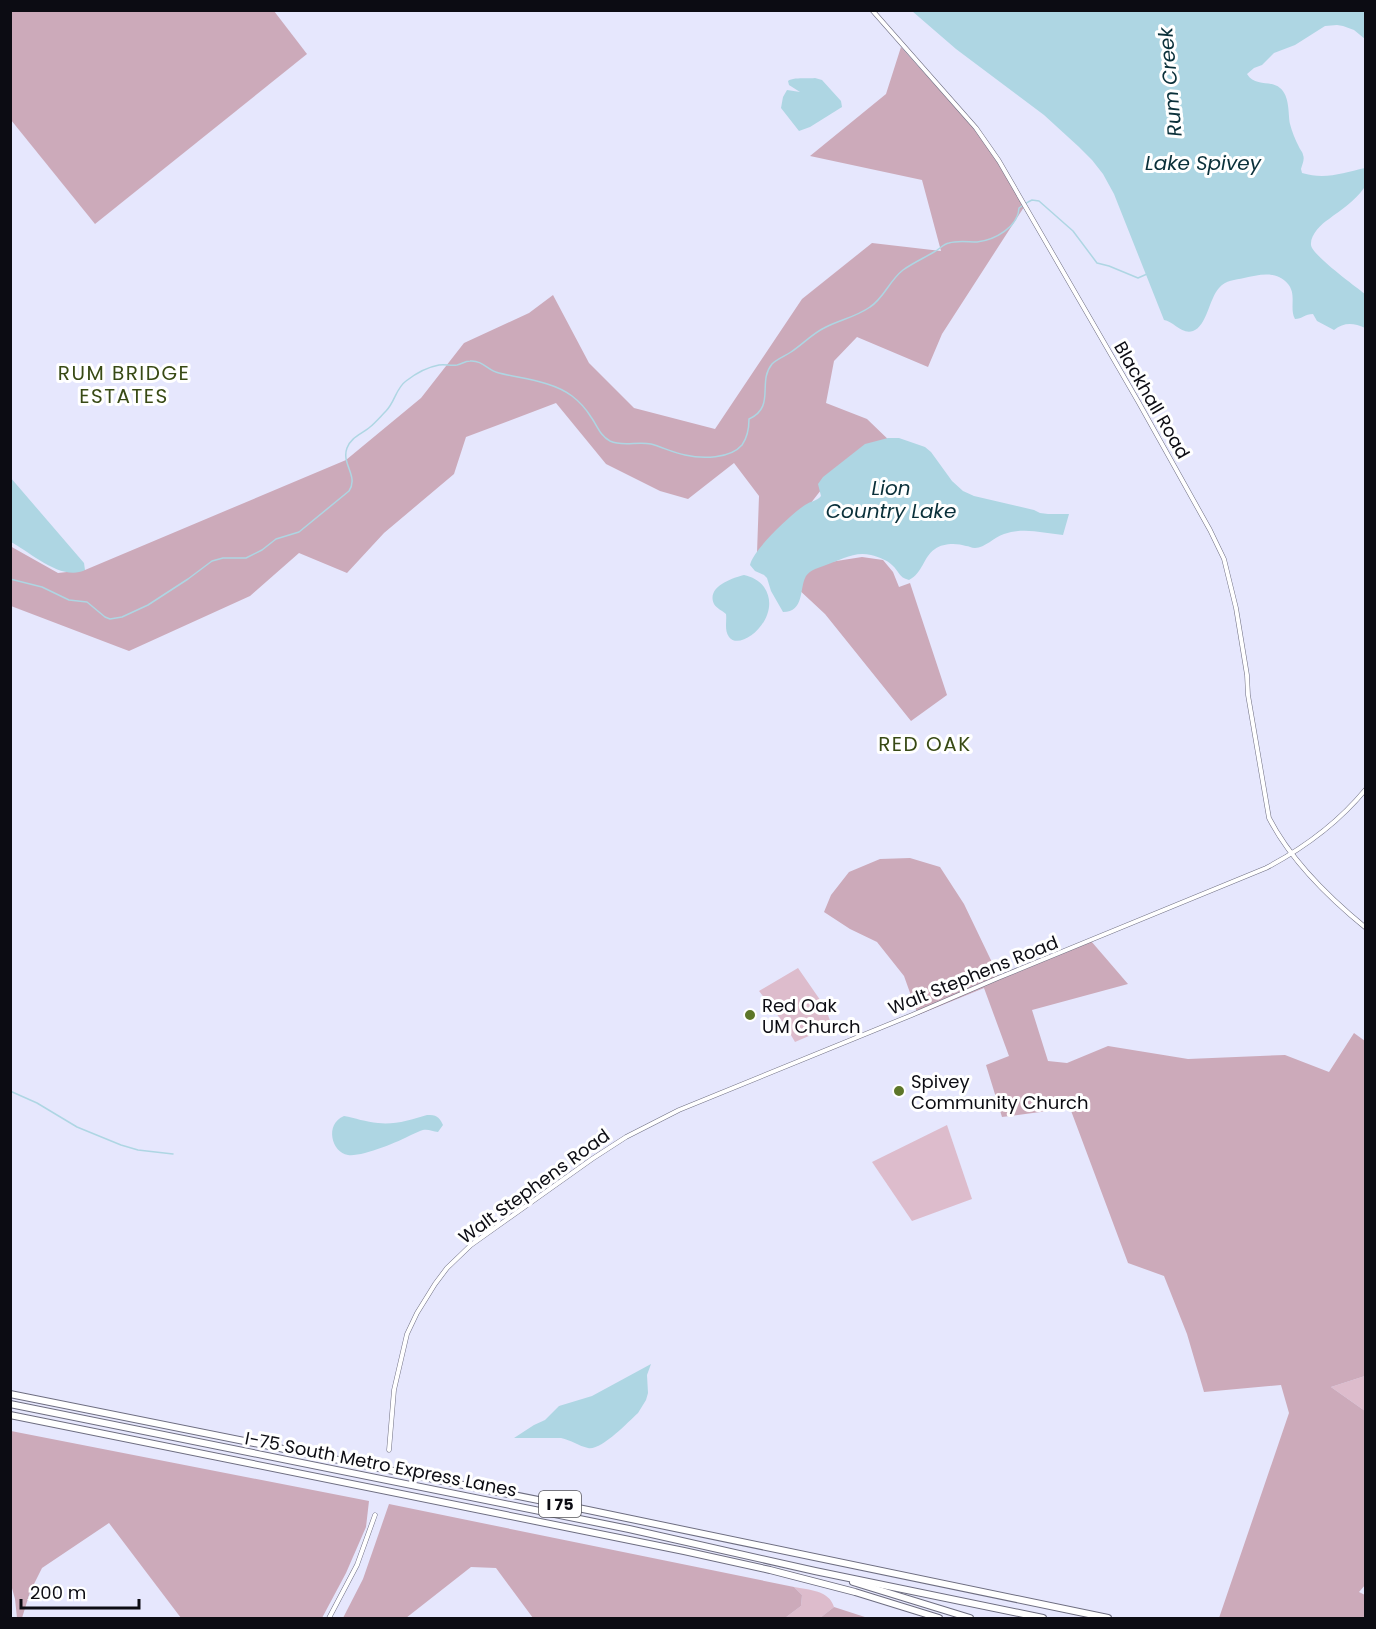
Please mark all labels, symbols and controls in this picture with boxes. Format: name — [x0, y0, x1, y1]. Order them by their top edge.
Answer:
water label: Rum Creek — [1151, 25, 1189, 138]
water label: Lake Spivey — [1145, 149, 1262, 177]
street label: Blackhall Road — [1108, 337, 1196, 463]
district label: RUM BRIDGE ESTATES — [58, 359, 190, 410]
water label: Lion Country Lake — [826, 474, 956, 525]
district label: RED OAK — [878, 730, 972, 758]
street label: Walt Stephens Road — [884, 929, 1062, 1021]
place label: Red Oak UM Church — [762, 993, 861, 1039]
marker: Red Oak UM Church — [743, 1008, 757, 1022]
place label: Spivey Community Church — [911, 1069, 1089, 1115]
marker: Spivey Community Church — [892, 1084, 906, 1098]
street label: Walt Stephens Road — [453, 1123, 615, 1249]
street label: I-75 South Metro Express Lanes — [243, 1425, 519, 1503]
road number: I 75 — [539, 1491, 581, 1517]
scale bar — [21, 1572, 140, 1610]
text: 200 m — [30, 1580, 86, 1605]

